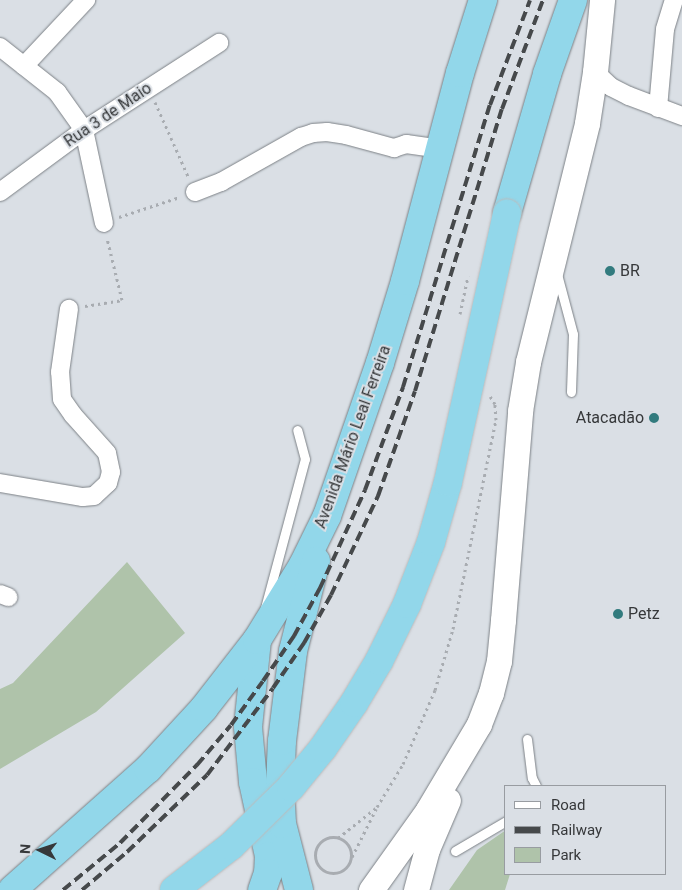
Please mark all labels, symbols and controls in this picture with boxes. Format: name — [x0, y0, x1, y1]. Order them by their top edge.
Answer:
street label: Rua 3 de Maio — [61, 79, 155, 151]
place label: BR — [620, 261, 640, 281]
marker: BR — [604, 265, 616, 277]
street label: Avenida Mário Leal Ferreira — [311, 343, 395, 531]
place label: Atacadão — [576, 408, 644, 428]
marker: Atacadão — [648, 412, 660, 424]
place label: Petz — [628, 604, 660, 624]
marker: Petz — [612, 608, 624, 620]
legend — [504, 785, 667, 875]
text: Road — [551, 796, 585, 814]
text: Railway — [551, 821, 602, 839]
north arrow — [15, 825, 65, 875]
text: N — [17, 843, 33, 854]
text: Park — [551, 846, 581, 864]

